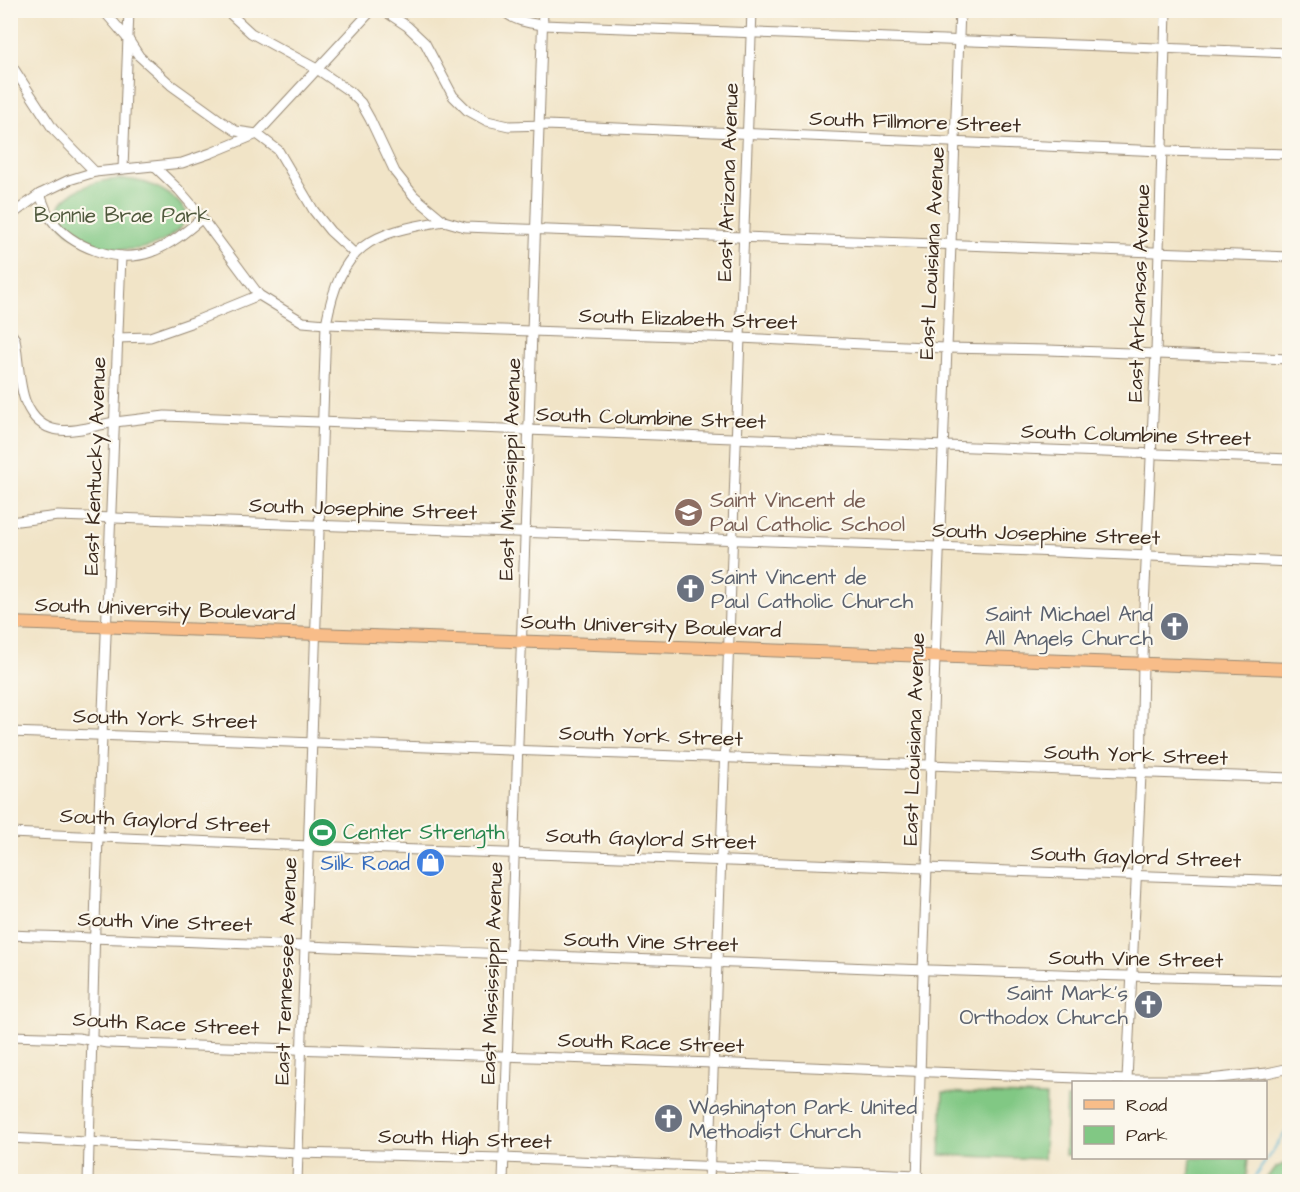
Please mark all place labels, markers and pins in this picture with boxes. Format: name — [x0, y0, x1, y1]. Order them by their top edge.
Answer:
place label: Saint Vincent de Paul Catholic School — [710, 486, 905, 539]
school or university icon: Saint Vincent de Paul Catholic School — [673, 496, 705, 528]
place label: Saint Vincent de Paul Catholic Church — [711, 563, 914, 616]
church icon: Saint Vincent de Paul Catholic Church — [674, 573, 706, 605]
place label: Saint Michael And All Angels Church — [985, 600, 1154, 655]
church icon: Saint Michael And All Angels Church — [1158, 610, 1190, 642]
sports icon: Center Strength — [306, 816, 338, 848]
place label: Center Strength — [343, 818, 505, 849]
shop icon: Silk Road — [415, 847, 447, 879]
place label: Silk Road — [320, 849, 410, 878]
place label: Saint Mark's Orthodox Church — [960, 979, 1129, 1032]
church icon: Saint Mark's Orthodox Church — [1133, 989, 1165, 1021]
place label: Washington Park United Methodist Church — [689, 1093, 917, 1146]
church icon: Washington Park United Methodist Church — [652, 1103, 684, 1135]

